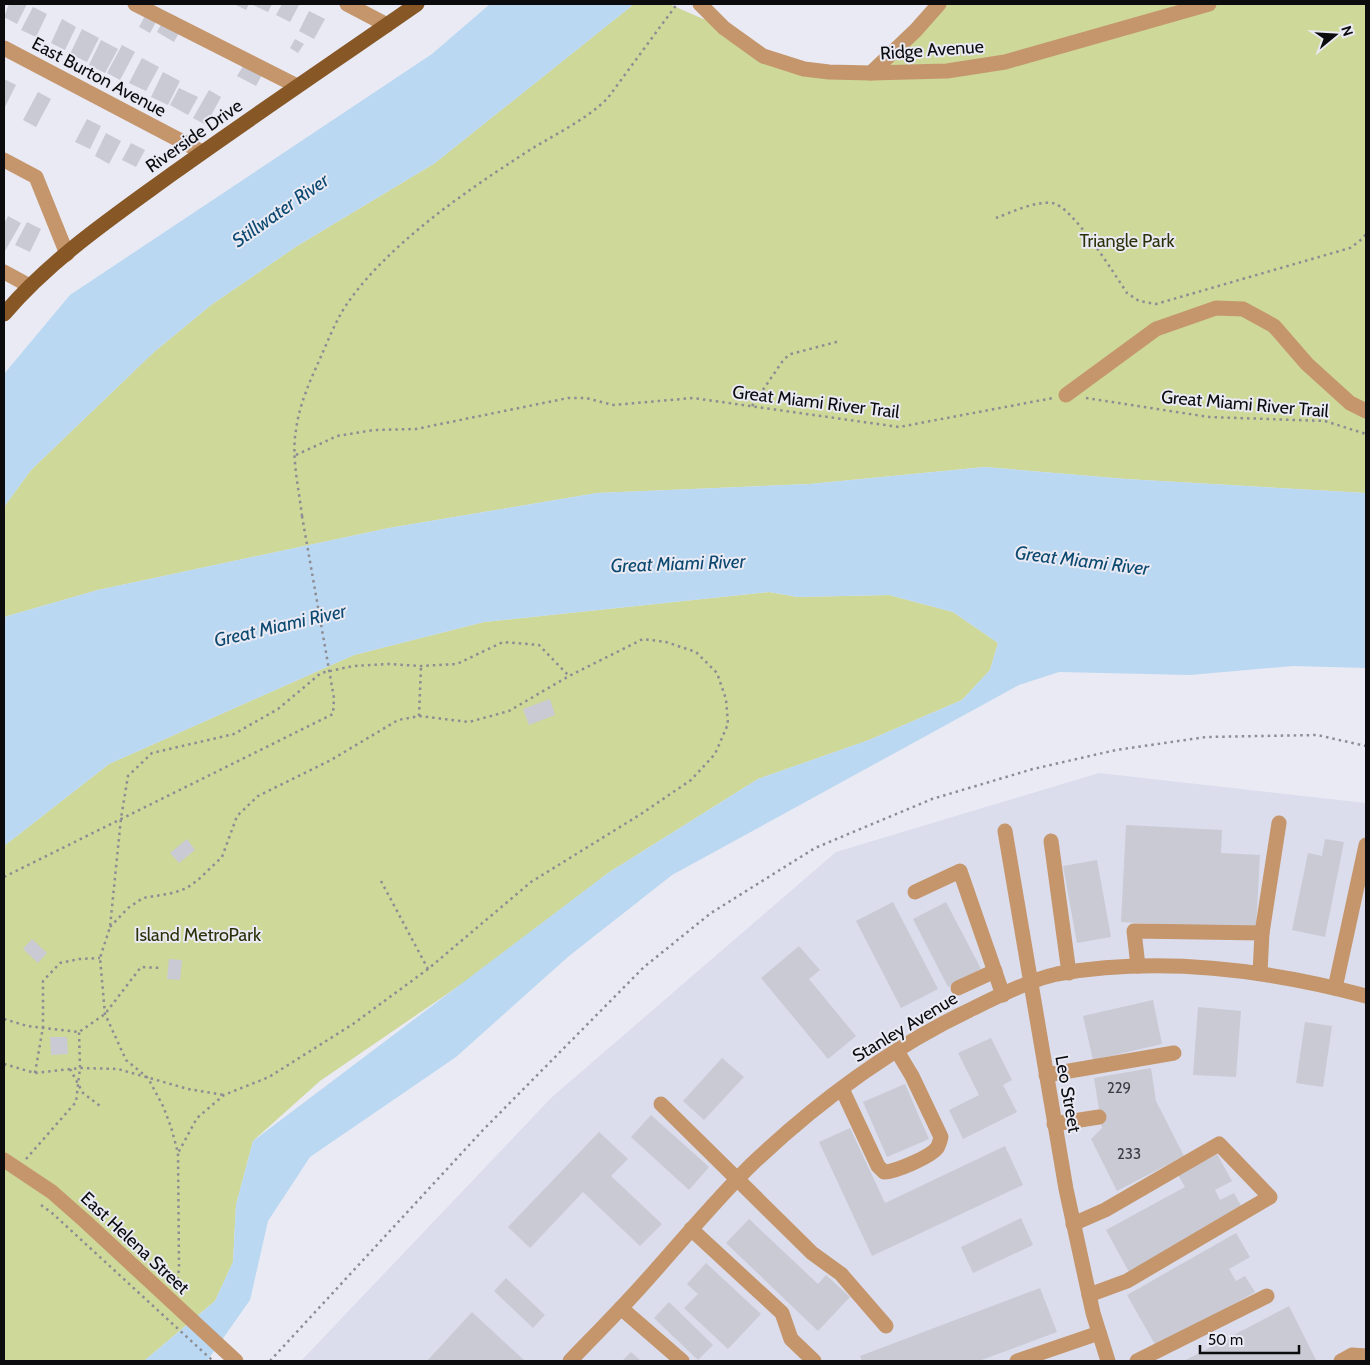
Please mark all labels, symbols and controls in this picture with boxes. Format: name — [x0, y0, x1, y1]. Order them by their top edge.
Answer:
north arrow — [1310, 10, 1360, 60]
text: N — [1337, 23, 1357, 38]
street label: East Burton Avenue — [28, 32, 170, 122]
street label: Ridge Avenue — [879, 35, 985, 65]
street label: Riverside Drive — [141, 95, 247, 177]
water label: Stillwater River — [227, 168, 334, 252]
park label: Triangle Park — [1079, 230, 1175, 252]
street label: Great Miami River Trail — [731, 381, 902, 423]
street label: Great Miami River Trail — [1160, 386, 1331, 422]
water label: Great Miami River — [1014, 541, 1151, 580]
water label: Great Miami River — [610, 550, 747, 577]
water label: Great Miami River — [212, 599, 350, 652]
park label: Island MetroPark — [135, 924, 262, 946]
street label: Stanley Avenue — [849, 987, 961, 1067]
street label: Leo Street — [1050, 1054, 1086, 1134]
house number: 229 — [1107, 1079, 1131, 1097]
house number: 233 — [1117, 1145, 1141, 1163]
street label: East Helena Street — [76, 1187, 194, 1299]
scale bar — [1200, 1322, 1299, 1354]
text: 50 m — [1208, 1331, 1243, 1349]

